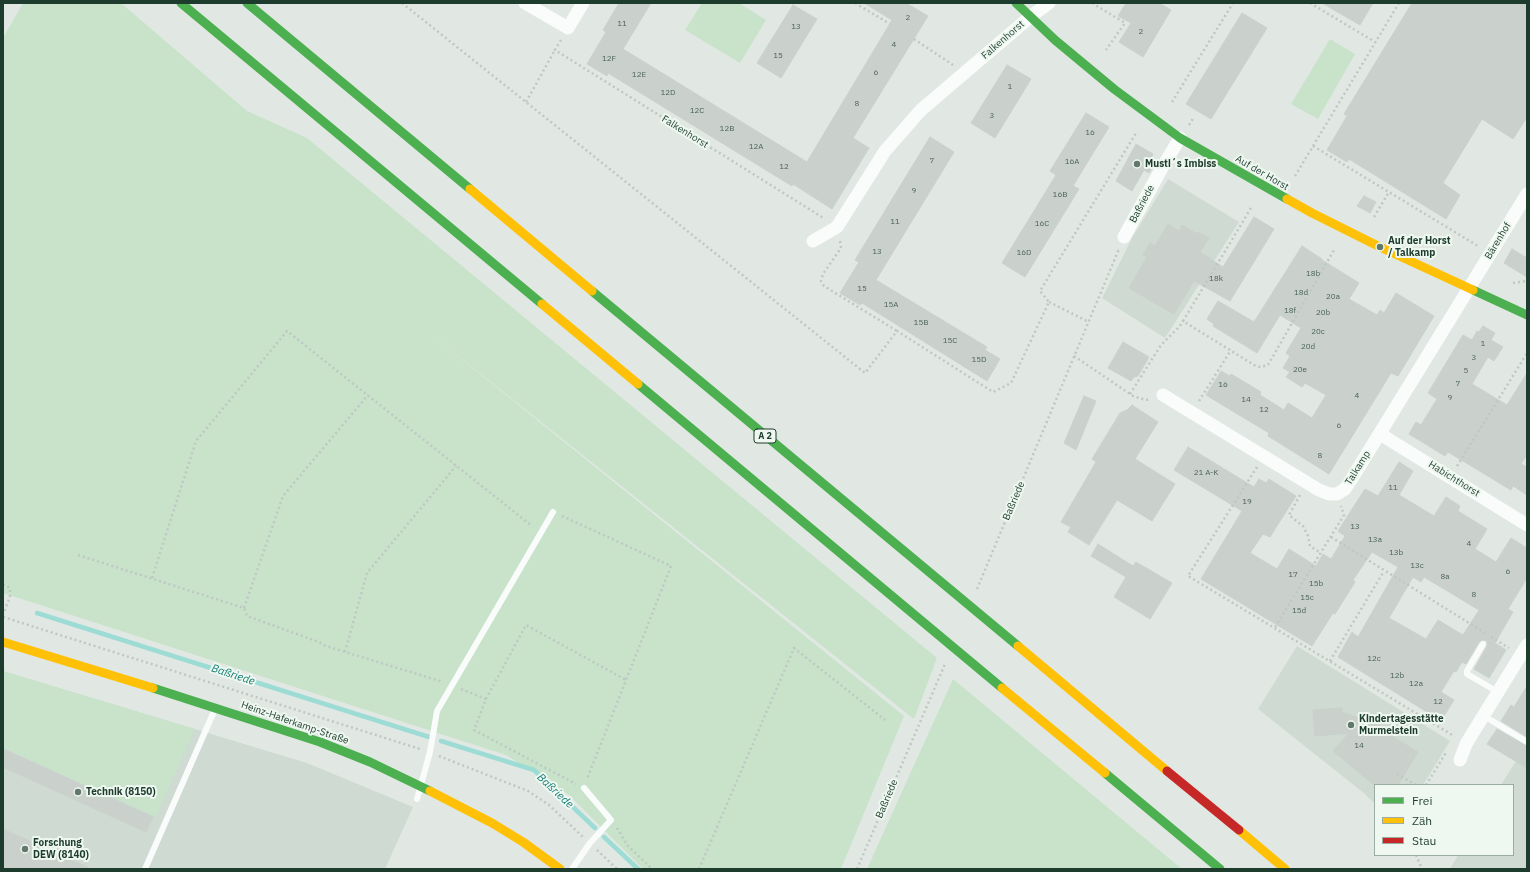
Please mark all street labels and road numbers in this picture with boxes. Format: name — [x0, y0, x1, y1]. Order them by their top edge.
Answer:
street label: Falkenhorst — [979, 18, 1027, 62]
street label: Falkenhorst — [659, 113, 711, 151]
street label: Auf der Horst — [1233, 153, 1291, 193]
street label: Baßriede — [1127, 183, 1157, 225]
street label: Bärenhof — [1482, 220, 1514, 262]
road number: A 2 — [754, 429, 776, 443]
street label: Talkamp — [1343, 449, 1373, 487]
street label: Habichthorst — [1426, 458, 1482, 500]
street label: Baßriede — [1000, 480, 1028, 522]
street label: Heinz-Haferkamp-Straße — [240, 699, 350, 747]
street label: Baßriede — [873, 778, 901, 820]

